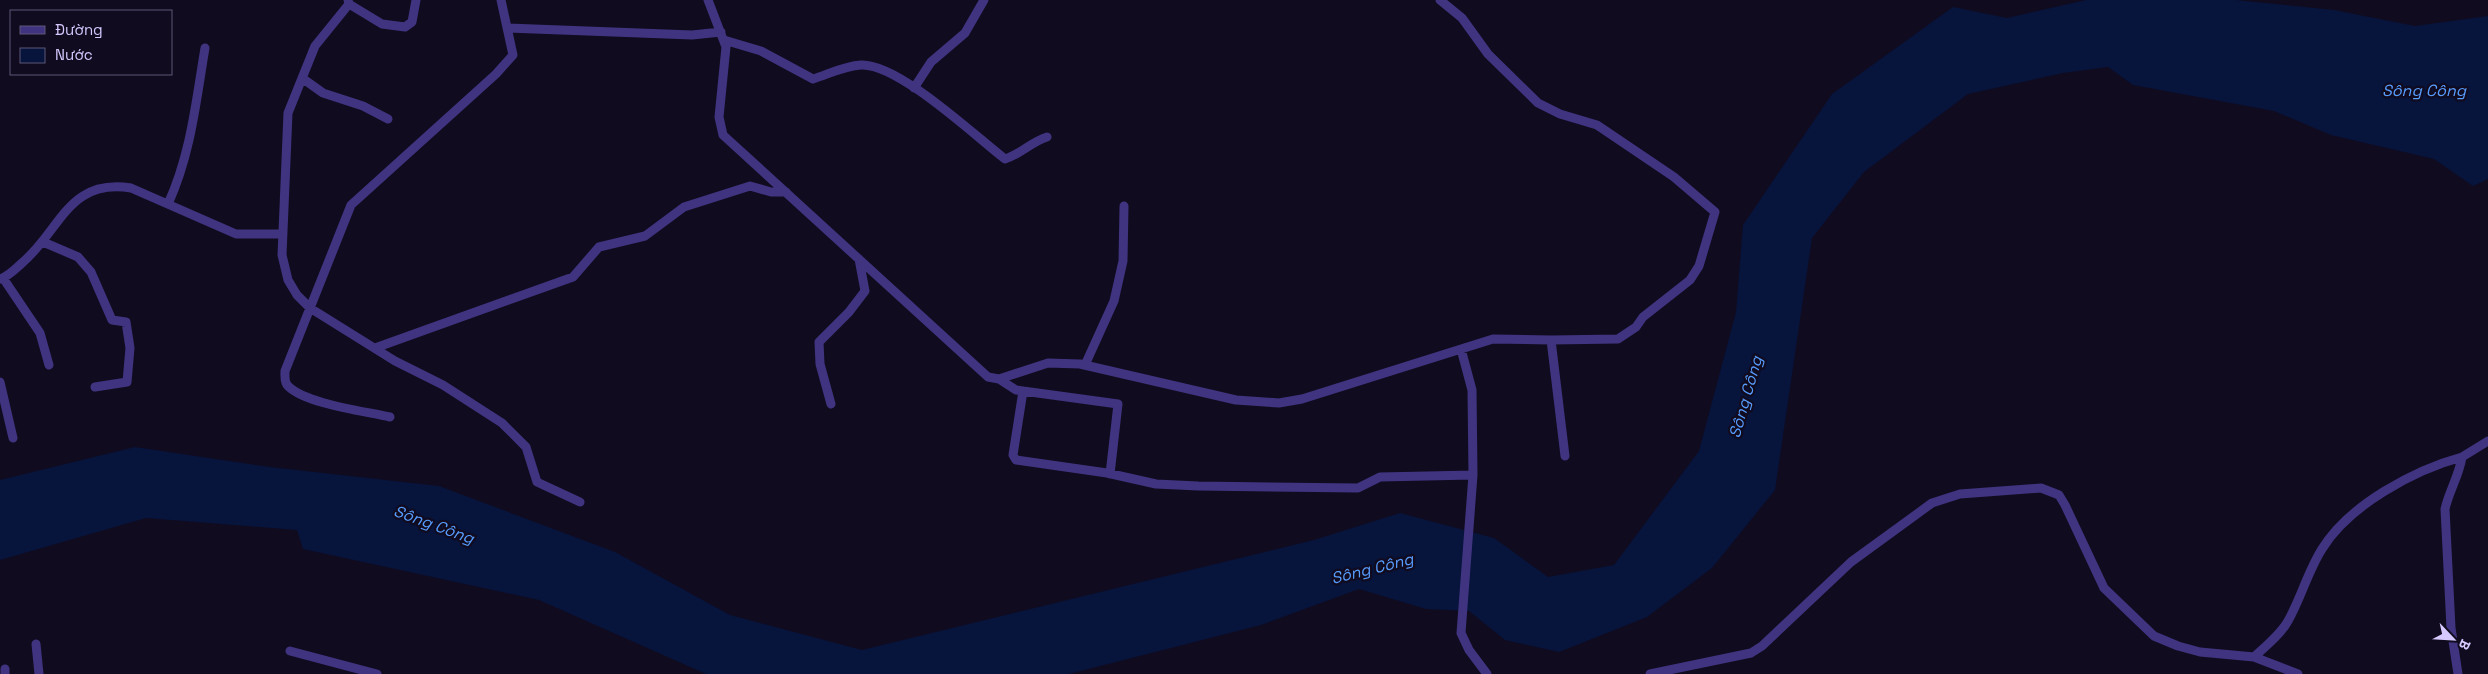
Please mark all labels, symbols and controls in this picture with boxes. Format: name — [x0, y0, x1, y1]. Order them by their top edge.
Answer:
legend — [10, 10, 172, 75]
text: Đường — [55, 20, 103, 39]
text: Nước — [55, 45, 93, 64]
water label: Sông Công — [2382, 80, 2467, 101]
water label: Sông Công — [1724, 353, 1767, 440]
water label: Sông Công — [391, 500, 478, 549]
water label: Sông Công — [1329, 548, 1416, 589]
north arrow — [2428, 614, 2478, 664]
text: B — [2455, 636, 2475, 653]

